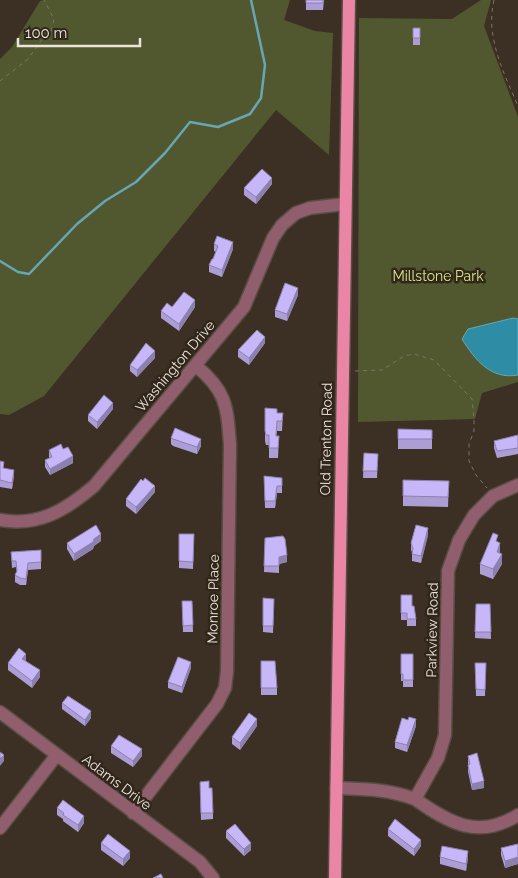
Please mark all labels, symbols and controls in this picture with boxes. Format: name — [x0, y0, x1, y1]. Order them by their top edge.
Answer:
scale bar — [18, 15, 140, 47]
text: 100 m — [25, 24, 67, 42]
park label: Millstone Park — [392, 268, 484, 284]
street label: Washington Drive — [132, 317, 218, 415]
street label: Old Trenton Road — [317, 383, 335, 495]
street label: Monroe Place — [204, 554, 222, 644]
street label: Parkview Road — [423, 582, 441, 678]
street label: Adams Drive — [79, 751, 155, 813]

